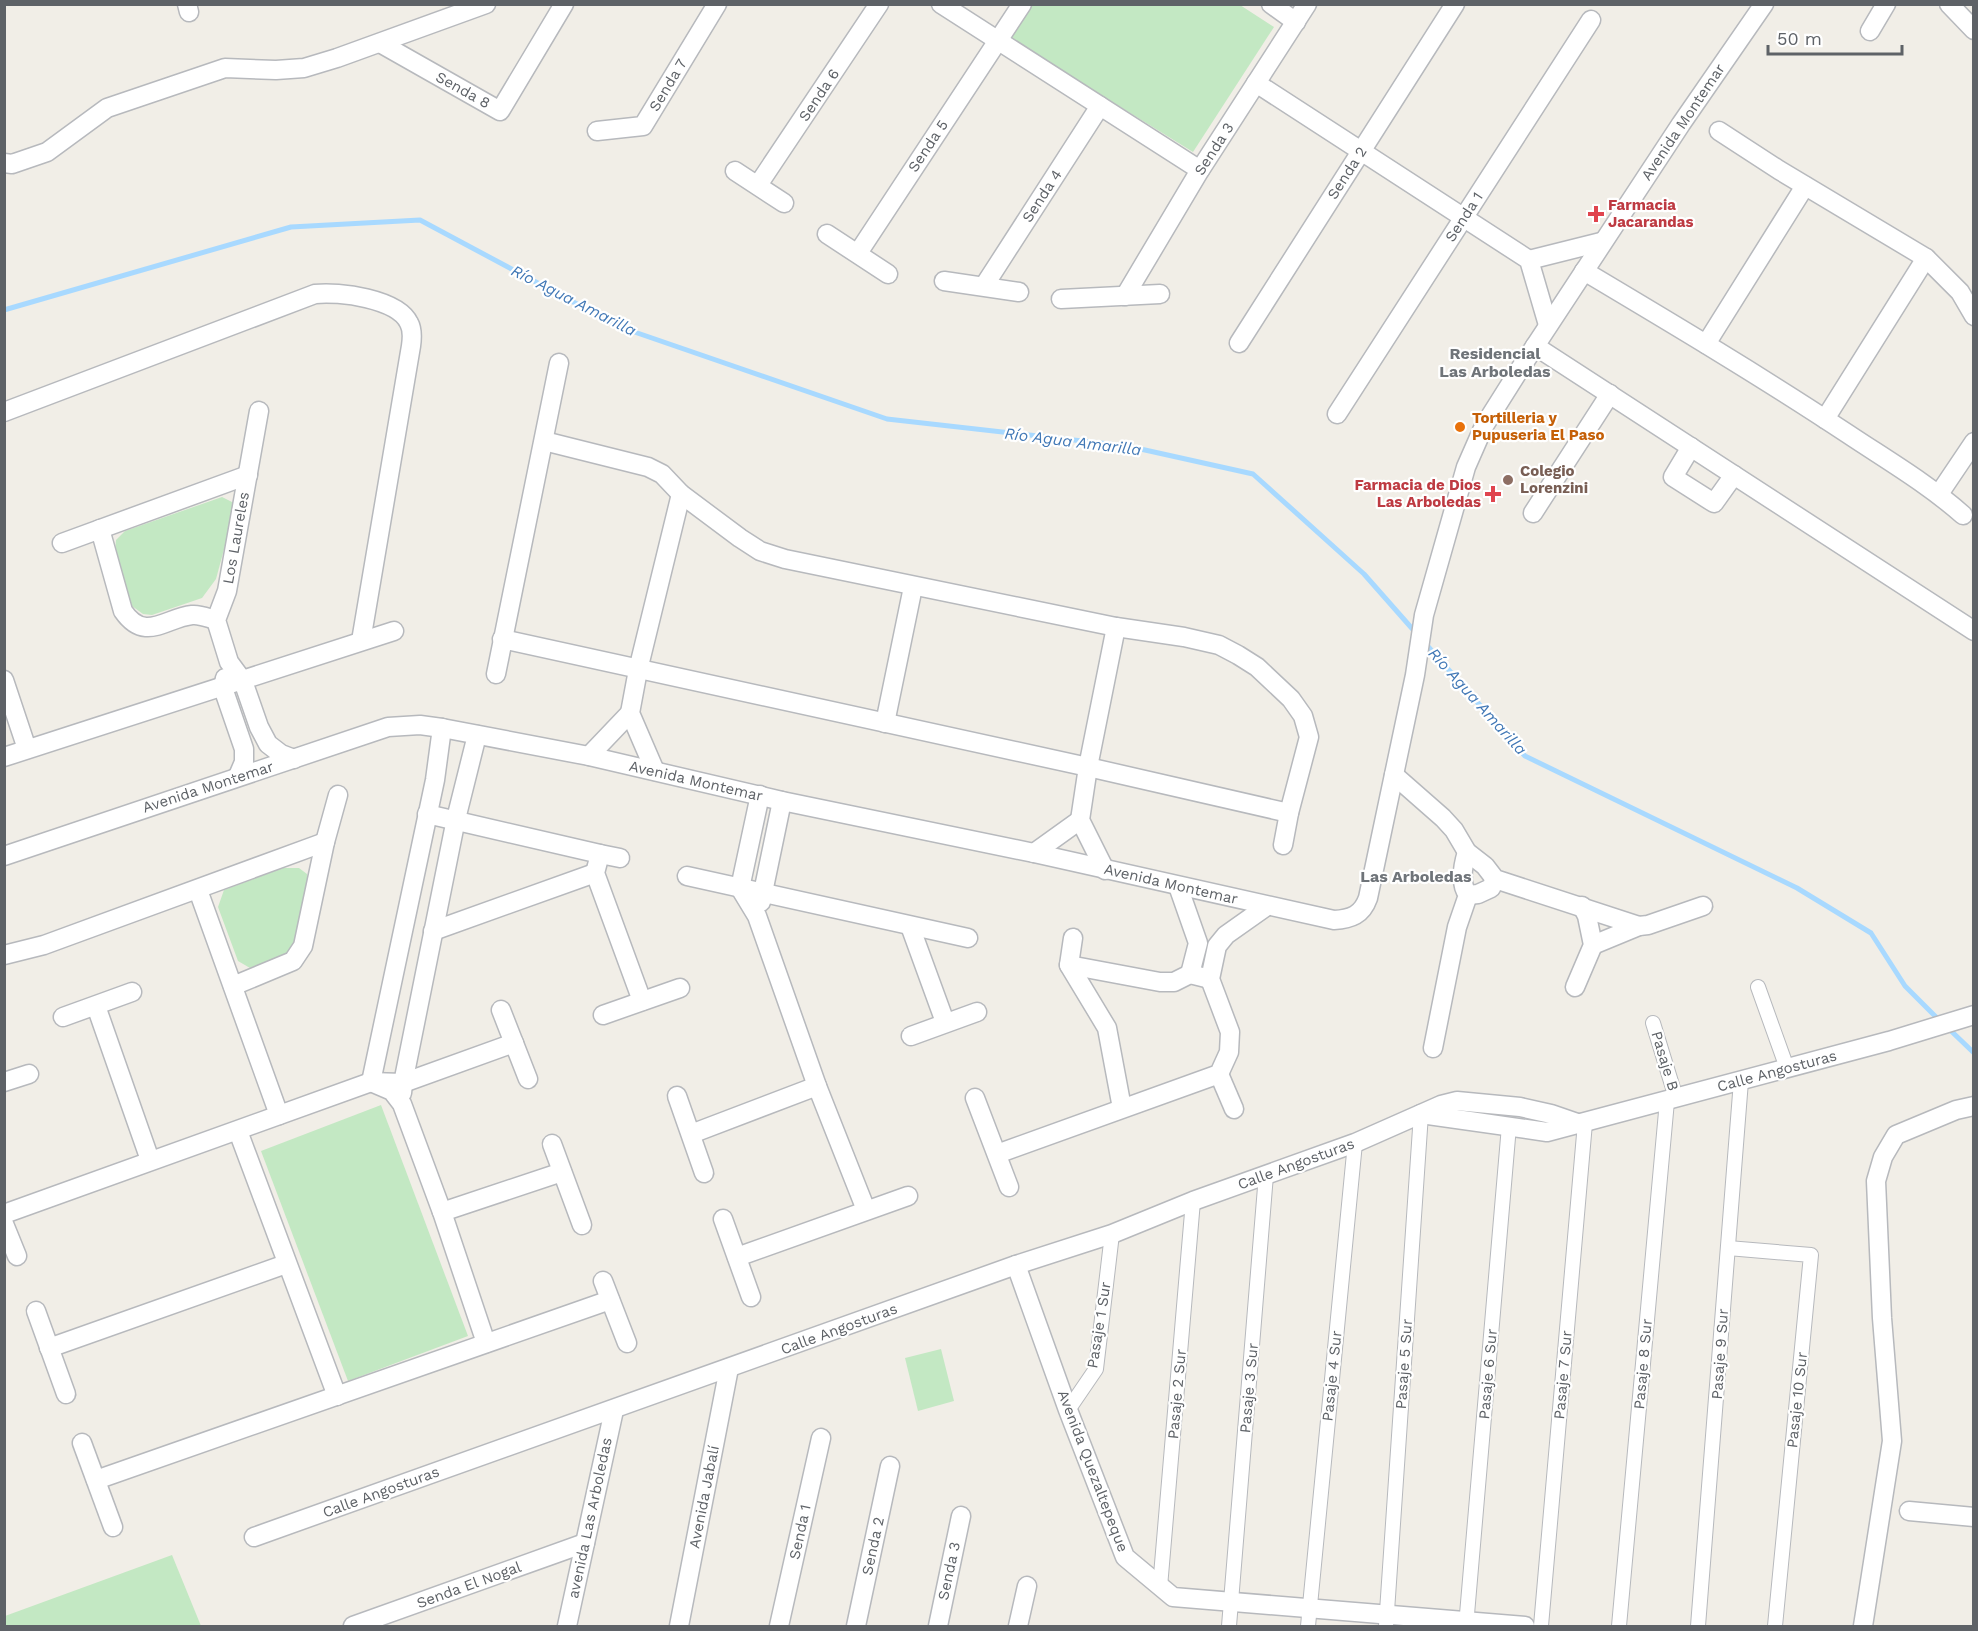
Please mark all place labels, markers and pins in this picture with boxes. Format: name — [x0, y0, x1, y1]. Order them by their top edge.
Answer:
place label: Farmacia Jacarandas — [1608, 196, 1693, 231]
marker: Farmacia Jacarandas — [1589, 207, 1603, 221]
place label: Tortilleria y Pupuseria El Paso — [1472, 409, 1604, 444]
marker: Tortilleria y Pupuseria El Paso — [1453, 420, 1467, 434]
place label: Colegio Lorenzini — [1520, 462, 1588, 497]
marker: Colegio Lorenzini — [1501, 473, 1515, 487]
place label: Farmacia de Dios Las Arboledas — [1354, 476, 1481, 511]
marker: Farmacia de Dios Las Arboledas — [1486, 487, 1500, 501]

